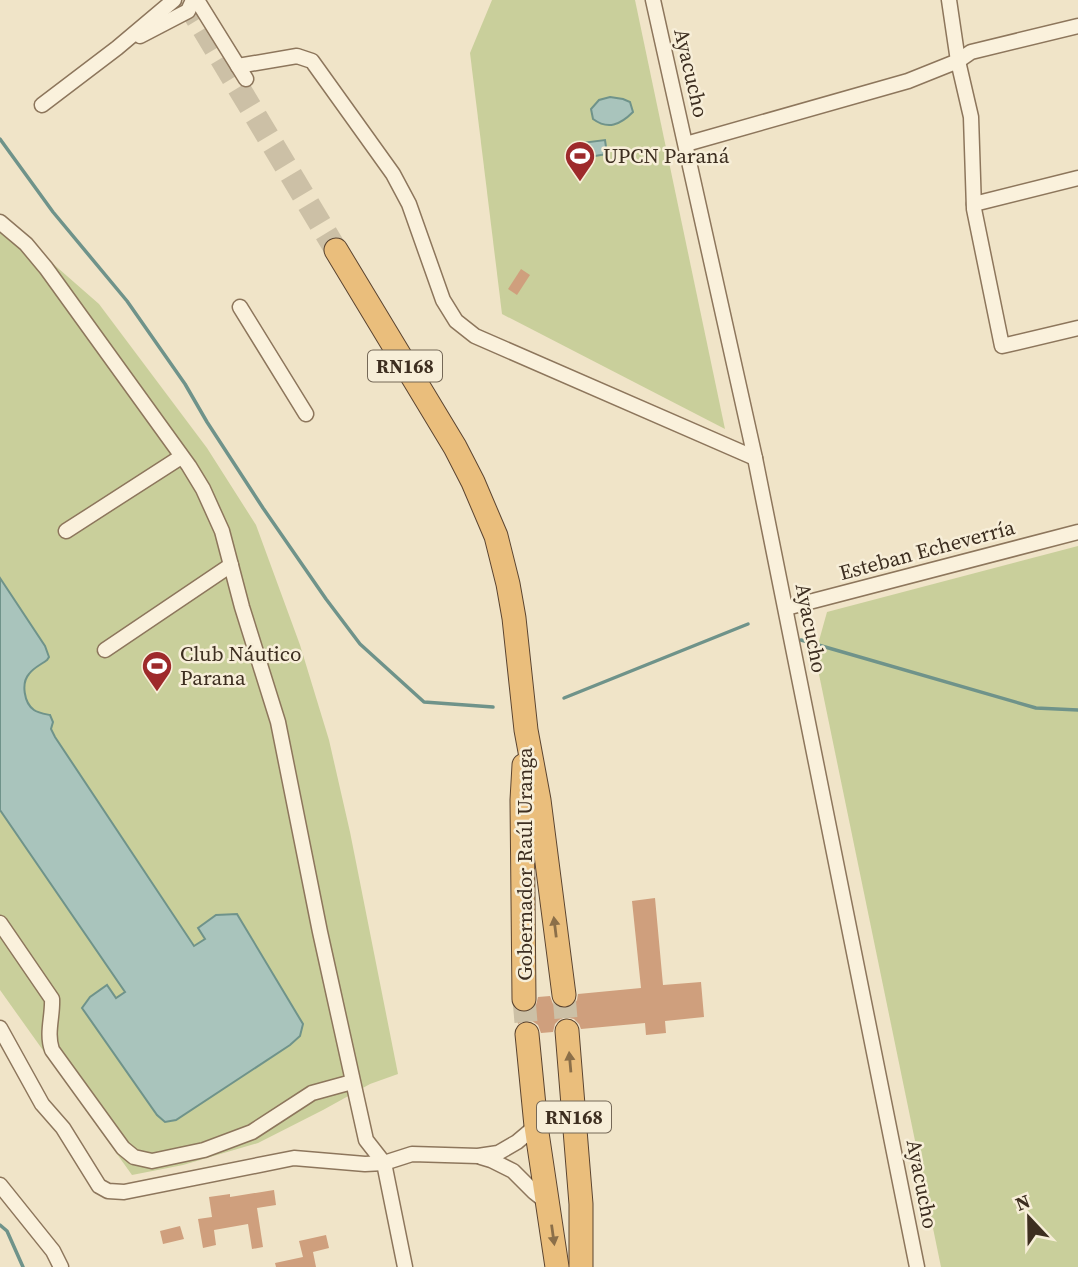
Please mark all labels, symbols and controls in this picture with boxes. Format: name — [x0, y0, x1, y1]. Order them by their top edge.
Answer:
street label: Ayacucho — [667, 26, 716, 120]
sports icon: UPCN Paraná — [563, 139, 597, 183]
place label: UPCN Paraná — [603, 141, 730, 170]
road number: RN168 — [368, 350, 442, 382]
street label: Esteban Echeverría — [836, 512, 1018, 587]
street label: Ayacucho — [789, 581, 834, 675]
place label: Club Náutico Parana — [180, 639, 302, 692]
sports icon: Club Náutico Parana — [140, 649, 174, 693]
street label: Gobernador Raúl Uranga — [510, 747, 539, 981]
one-way arrow — [550, 916, 561, 938]
one-way arrow — [564, 1051, 575, 1073]
road number: RN168 — [537, 1102, 611, 1133]
street label: Ayacucho — [900, 1137, 945, 1231]
north arrow — [994, 1183, 1064, 1253]
text: N — [1011, 1188, 1034, 1217]
one-way arrow — [547, 1224, 558, 1246]

